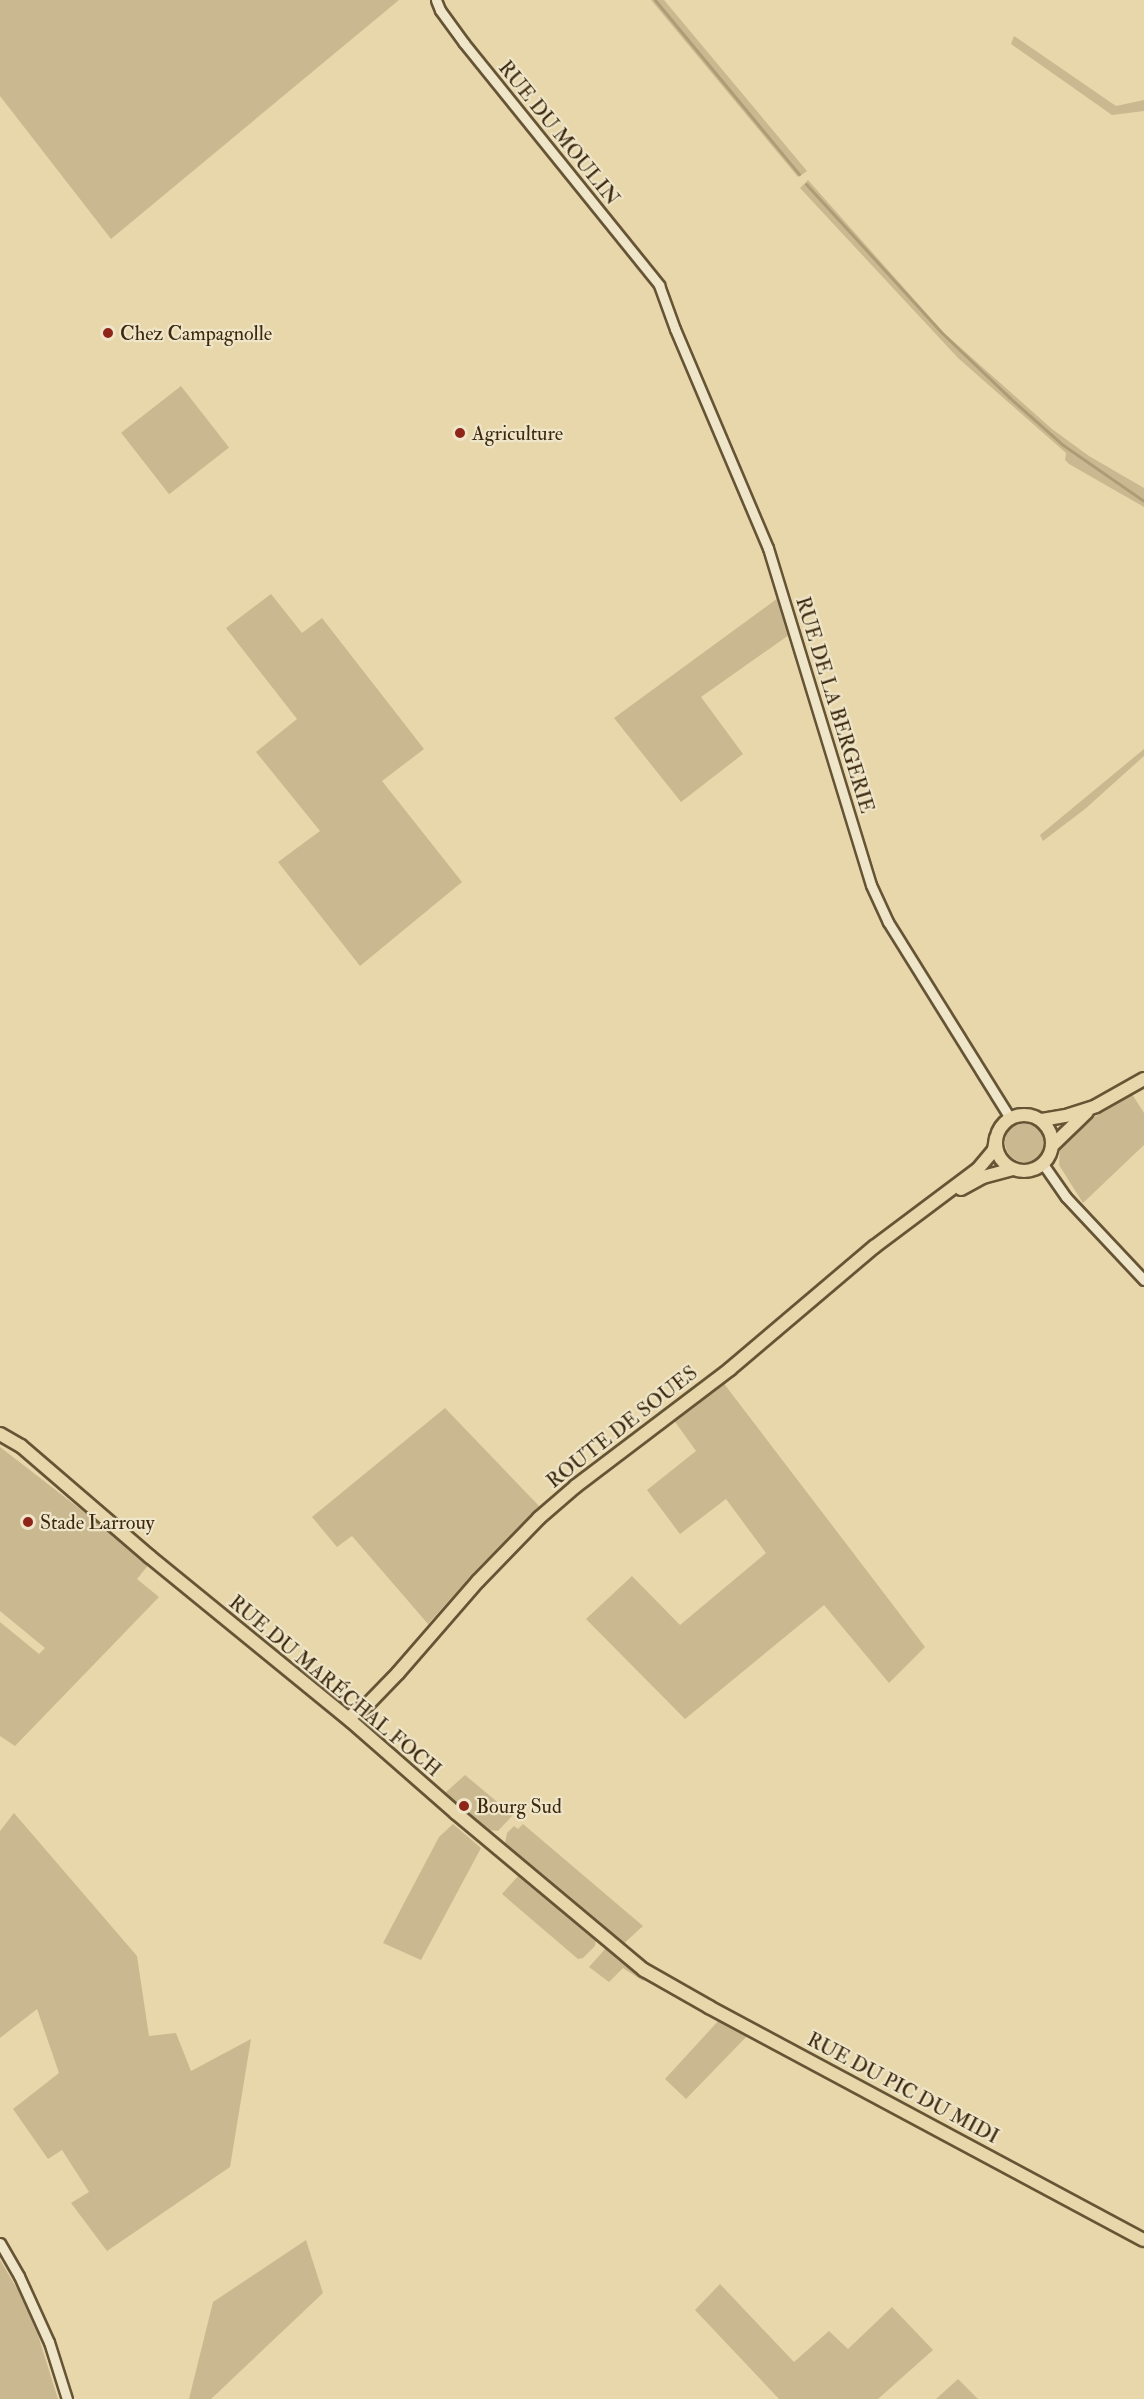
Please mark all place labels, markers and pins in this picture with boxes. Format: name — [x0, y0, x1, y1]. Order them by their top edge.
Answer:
place label: Chez Campagnolle — [120, 321, 272, 345]
marker: Chez Campagnolle — [101, 326, 115, 340]
place label: Agriculture — [472, 421, 563, 445]
marker: Agriculture — [453, 426, 467, 440]
place label: Stade Larrouy — [40, 1510, 155, 1534]
marker: Stade Larrouy — [21, 1515, 35, 1529]
place label: Bourg Sud — [476, 1794, 562, 1818]
marker: Bourg Sud — [457, 1799, 471, 1813]

